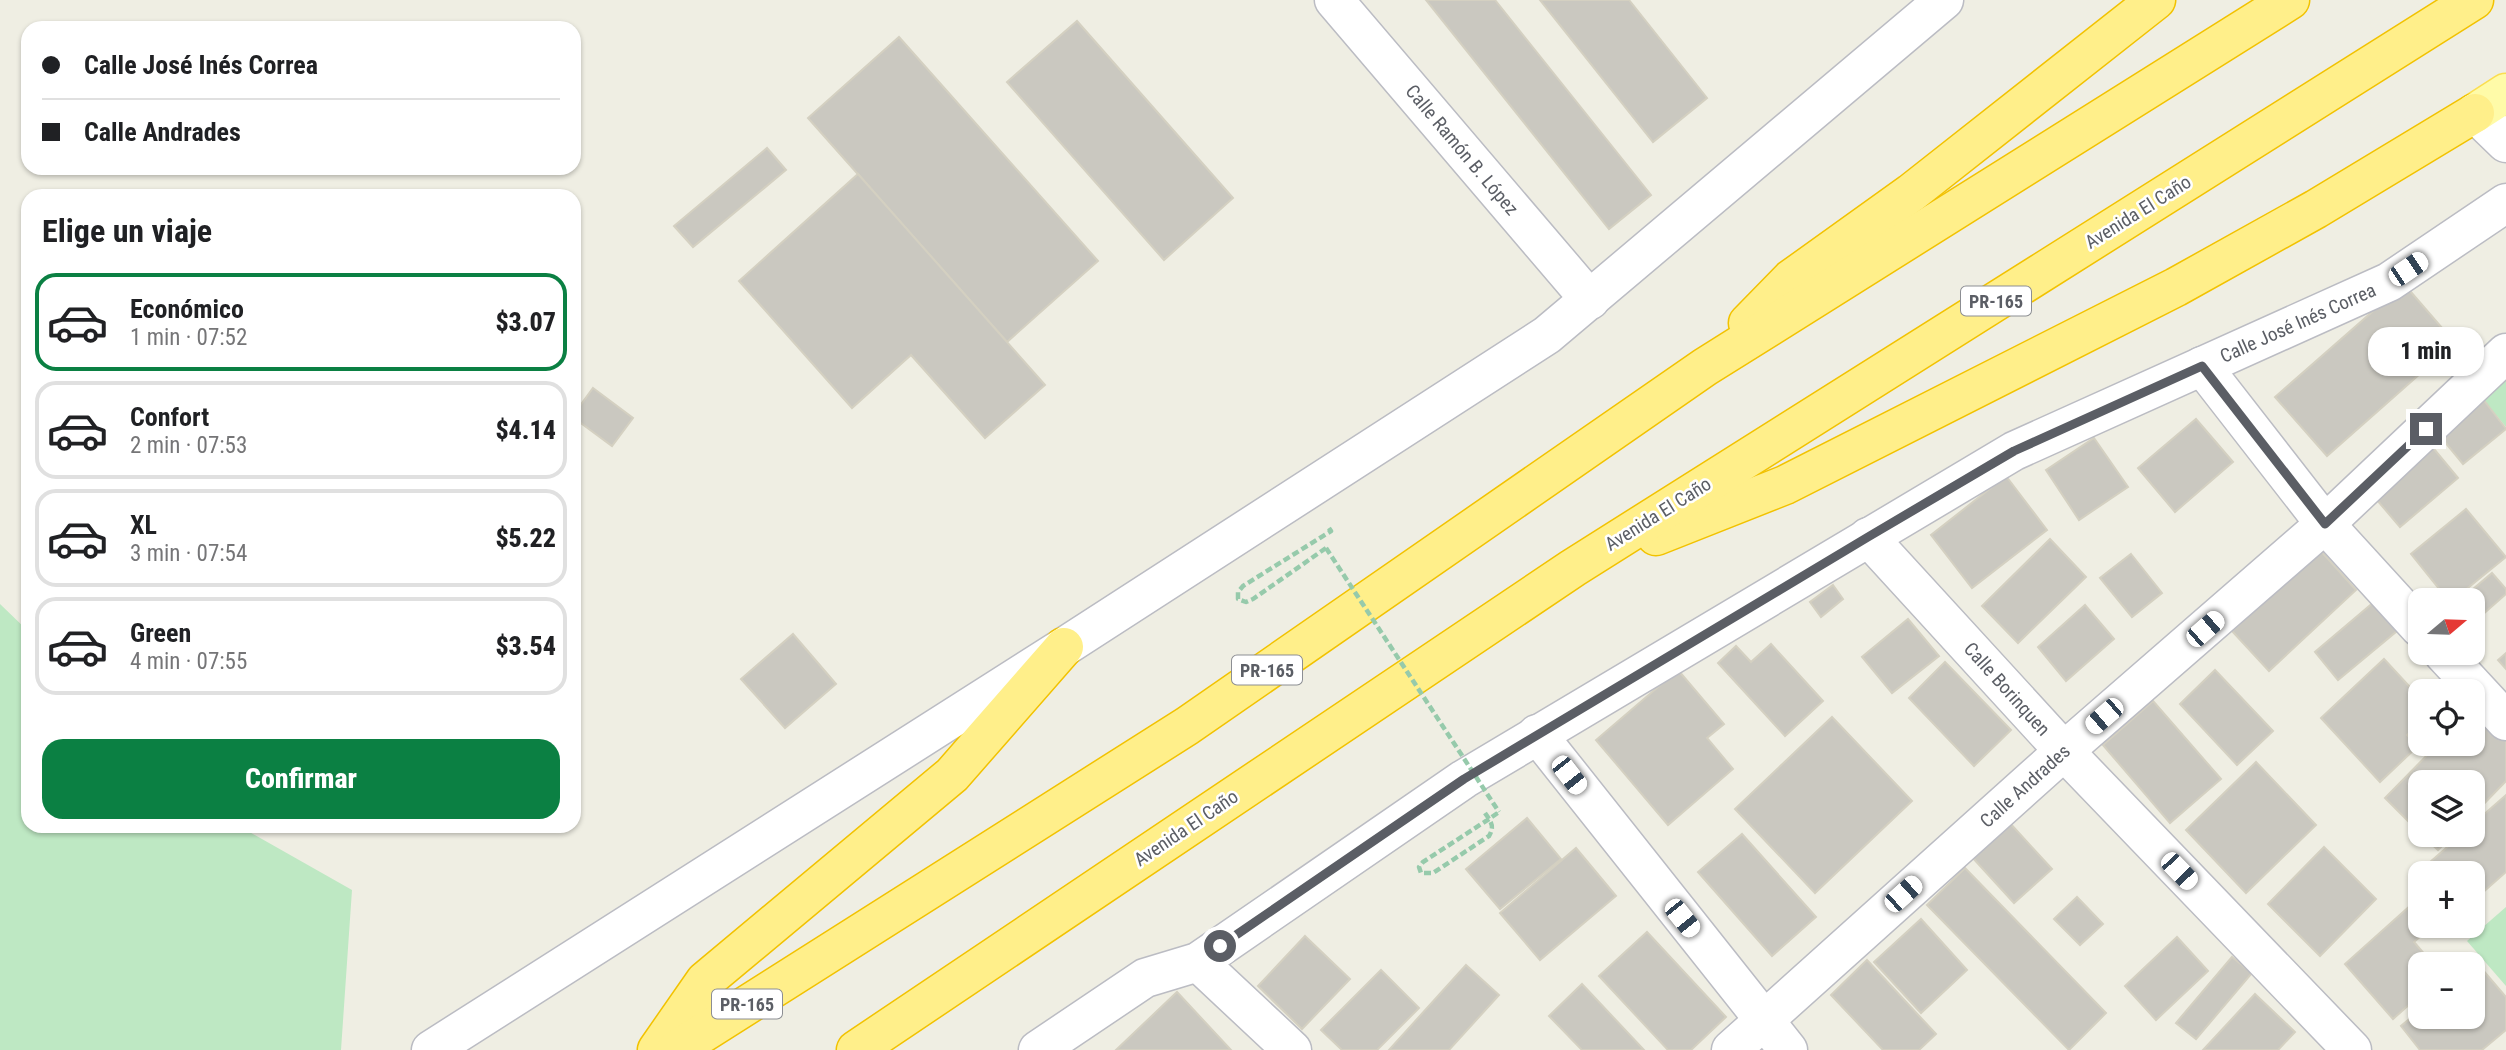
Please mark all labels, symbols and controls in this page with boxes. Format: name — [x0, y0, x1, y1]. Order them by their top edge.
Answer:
text: Calle José Inés Correa — [84, 50, 318, 80]
street label: Calle Ramón B. López — [1401, 80, 1523, 220]
text: Calle Andrades — [84, 117, 241, 147]
street label: Avenida El Caño — [2081, 170, 2195, 254]
text: Elige un viaje — [42, 212, 212, 250]
car — [2385, 249, 2432, 289]
street label: Calle José Inés Correa — [2217, 278, 2379, 368]
road number: PR-165 — [1961, 286, 2031, 316]
icon: car — [46, 291, 109, 354]
text: Económico — [130, 294, 244, 324]
text: $3.07 — [495, 307, 556, 337]
text: 1 min · 07:52 — [130, 324, 247, 351]
callout: 1 min — [2368, 328, 2484, 376]
text: 1 min — [2400, 338, 2452, 365]
icon: car — [46, 399, 109, 462]
text: Confort — [130, 402, 209, 432]
route end — [2410, 413, 2442, 445]
text: $4.14 — [495, 415, 556, 445]
text: 2 min · 07:53 — [130, 432, 247, 459]
street label: Avenida El Caño — [1601, 472, 1715, 556]
icon: car — [46, 507, 109, 570]
text: XL — [130, 510, 157, 540]
text: $5.22 — [495, 523, 556, 553]
text: 3 min · 07:54 — [130, 540, 247, 567]
north arrow — [2408, 588, 2485, 665]
map controls — [2408, 588, 2485, 1029]
car — [2183, 607, 2228, 651]
icon: car — [46, 615, 109, 678]
text: Green — [130, 618, 191, 648]
text: $3.54 — [495, 631, 556, 661]
street label: Calle Borinquen — [1959, 637, 2055, 741]
text: 4 min · 07:55 — [130, 648, 247, 675]
road number: PR-165 — [1232, 656, 1302, 684]
button: locate — [2408, 679, 2485, 756]
car — [2082, 694, 2127, 738]
button: Confirmar — [42, 739, 560, 819]
street label: Calle Andrades — [1975, 740, 2075, 832]
car — [1548, 752, 1591, 798]
button: layers — [2408, 770, 2485, 847]
street label: Avenida El Caño — [1130, 785, 1242, 871]
car — [2157, 849, 2202, 893]
button: + — [2408, 861, 2485, 938]
car — [1881, 872, 1926, 916]
car — [1661, 895, 1704, 941]
route start — [1204, 930, 1236, 962]
button: − — [2408, 952, 2485, 1029]
road number: PR-165 — [712, 989, 782, 1018]

